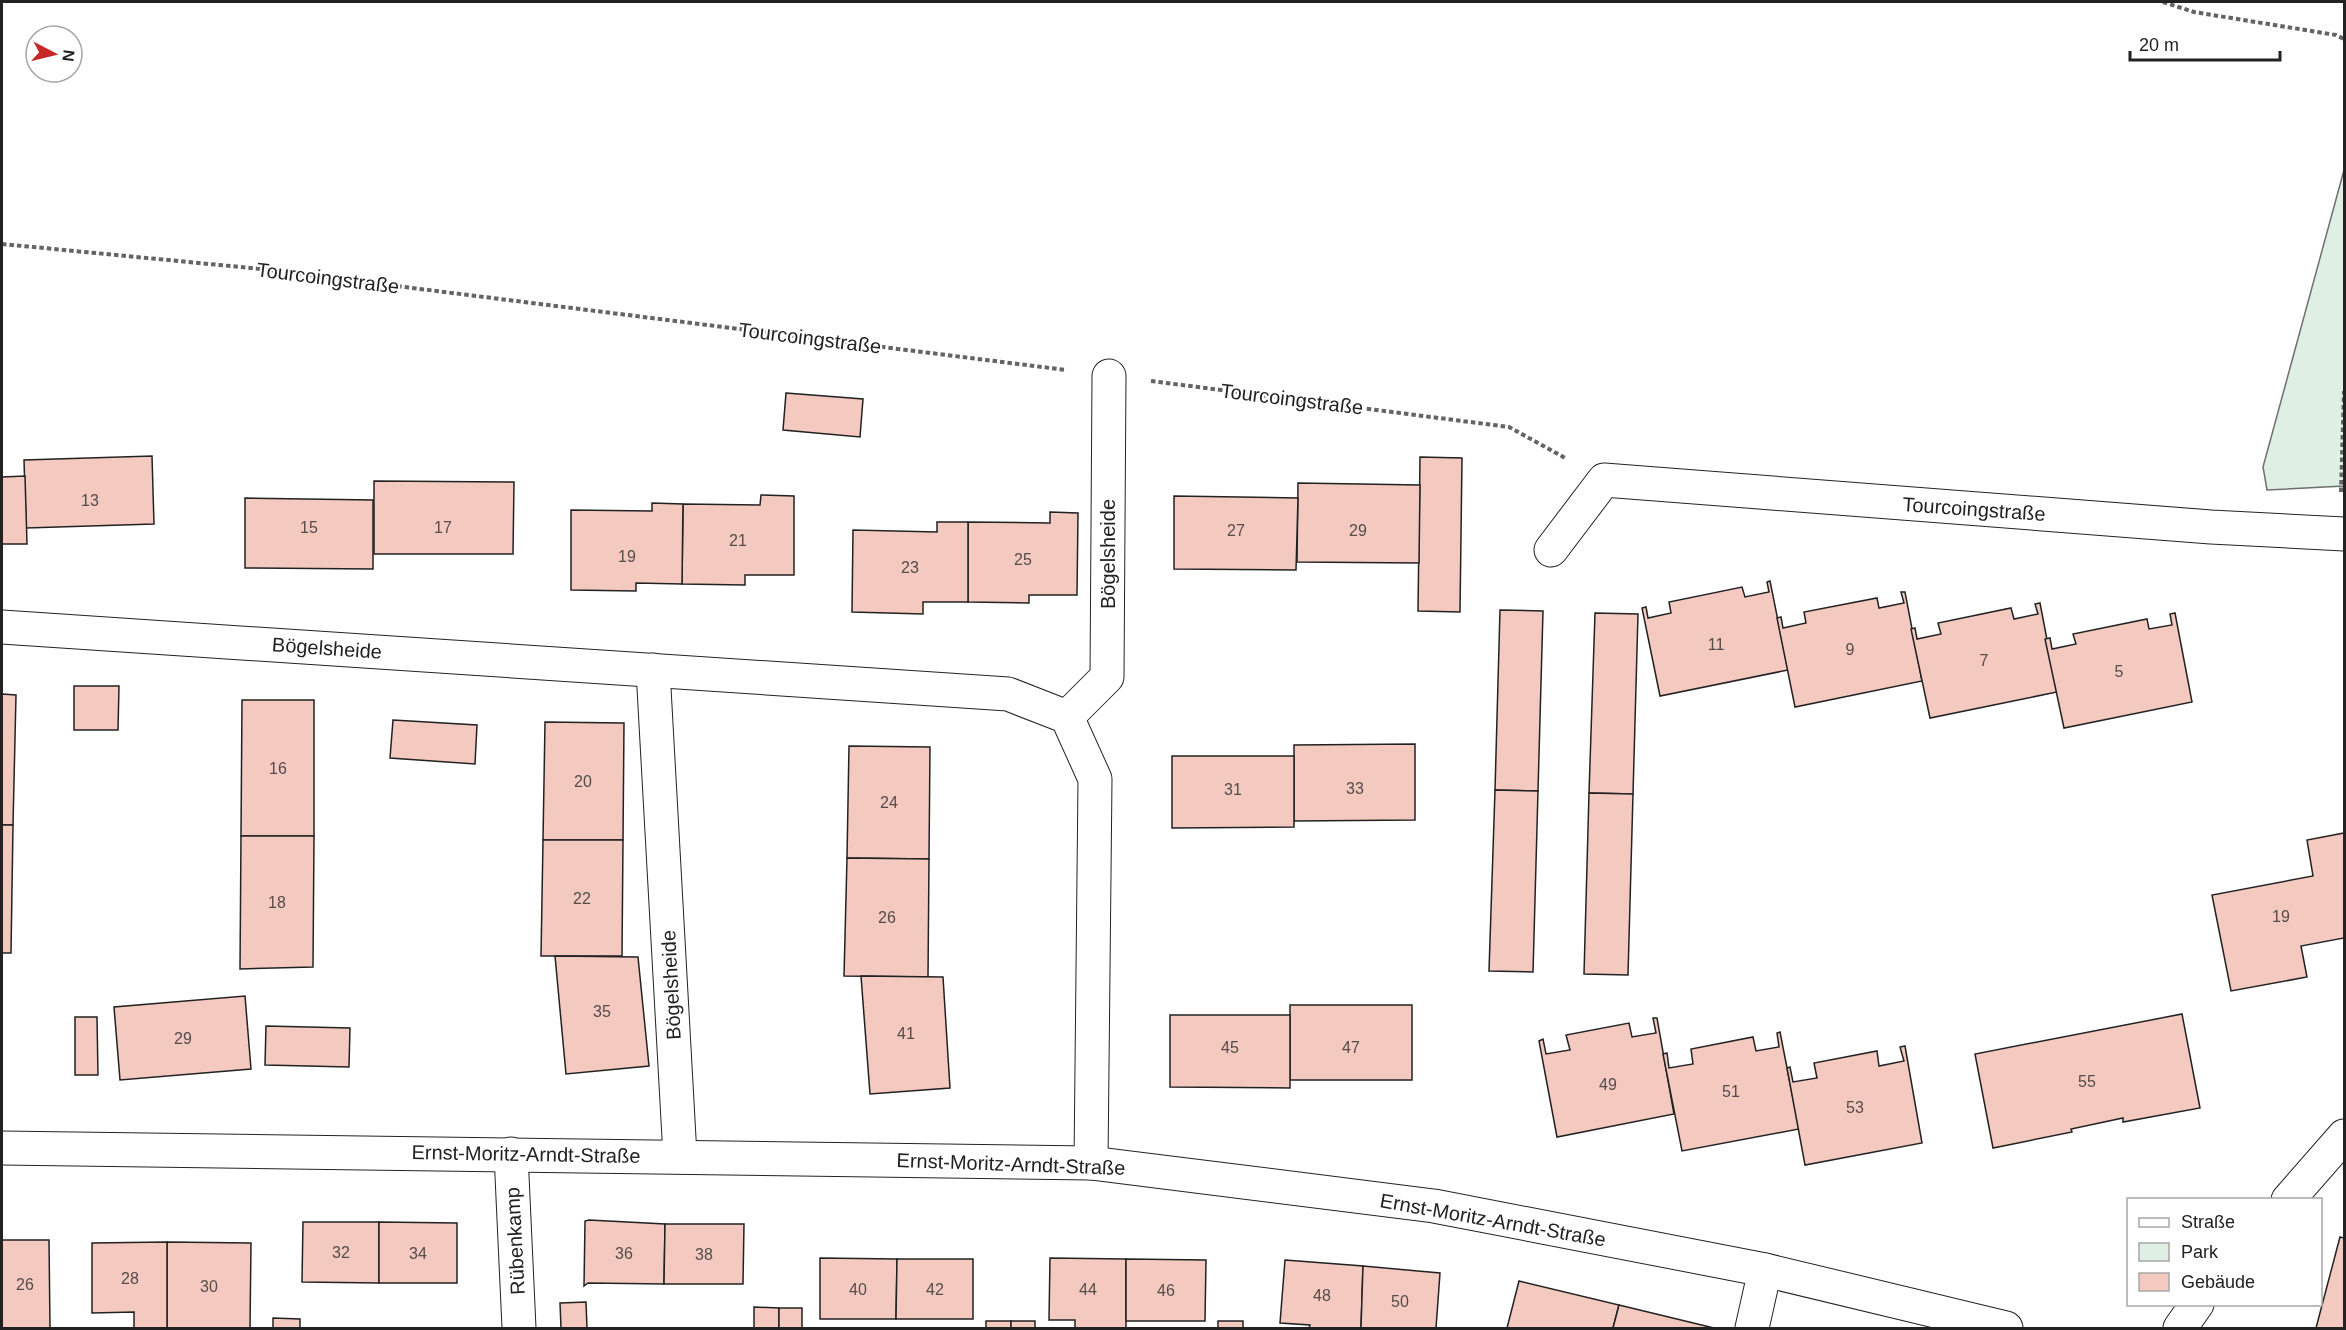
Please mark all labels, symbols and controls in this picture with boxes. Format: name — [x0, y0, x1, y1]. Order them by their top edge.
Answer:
north arrow — [24, 24, 84, 84]
scale bar — [2130, 24, 2280, 62]
text: 20 m — [2139, 35, 2179, 55]
text: N — [59, 49, 78, 63]
street label: Tourcoingstraße — [255, 258, 401, 298]
street label: Tourcoingstraße — [737, 318, 883, 358]
street label: Tourcoingstraße — [1219, 379, 1365, 419]
house number: 13 — [81, 492, 99, 509]
street label: Tourcoingstraße — [1902, 493, 2046, 525]
street label: Bögelsheide — [1097, 499, 1119, 609]
house number: 15 — [300, 519, 318, 536]
house number: 17 — [434, 519, 452, 536]
house number: 27 — [1227, 522, 1245, 539]
house number: 29 — [1349, 522, 1367, 539]
house number: 21 — [729, 532, 747, 549]
house number: 19 — [618, 548, 636, 565]
house number: 25 — [1014, 551, 1032, 568]
house number: 23 — [901, 559, 919, 576]
street label: Bögelsheide — [271, 633, 383, 663]
house number: 11 — [1708, 636, 1724, 653]
house number: 9 — [1846, 641, 1855, 658]
house number: 7 — [1980, 652, 1989, 669]
house number: 5 — [2115, 663, 2124, 680]
house number: 16 — [269, 760, 287, 777]
house number: 20 — [574, 773, 592, 790]
house number: 33 — [1346, 780, 1364, 797]
house number: 31 — [1224, 781, 1242, 798]
house number: 24 — [880, 794, 898, 811]
house number: 22 — [573, 890, 591, 907]
house number: 18 — [268, 894, 286, 911]
house number: 19 — [2272, 908, 2290, 925]
house number: 26 — [878, 909, 896, 926]
street label: Bögelsheide — [657, 929, 685, 1041]
house number: 35 — [593, 1003, 611, 1020]
house number: 41 — [897, 1025, 915, 1042]
house number: 29 — [174, 1030, 192, 1047]
house number: 45 — [1221, 1039, 1239, 1056]
house number: 47 — [1342, 1039, 1360, 1056]
house number: 55 — [2078, 1073, 2096, 1090]
house number: 49 — [1599, 1076, 1617, 1093]
house number: 51 — [1722, 1083, 1740, 1100]
house number: 53 — [1846, 1099, 1864, 1116]
street label: Ernst-Moritz-Arndt-Straße — [411, 1141, 641, 1167]
street label: Ernst-Moritz-Arndt-Straße — [896, 1149, 1126, 1179]
street label: Rübenkamp — [501, 1187, 529, 1295]
street label: Ernst-Moritz-Arndt-Straße — [1378, 1189, 1608, 1251]
legend — [2127, 1198, 2322, 1306]
text: Straße — [2181, 1212, 2235, 1232]
text: Park — [2181, 1242, 2219, 1262]
house number: 32 — [332, 1244, 350, 1261]
house number: 34 — [409, 1245, 427, 1262]
house number: 36 — [615, 1245, 633, 1262]
house number: 38 — [695, 1246, 713, 1263]
house number: 28 — [121, 1270, 139, 1287]
text: Gebäude — [2181, 1272, 2255, 1292]
house number: 26 — [16, 1276, 34, 1293]
house number: 30 — [200, 1278, 218, 1295]
house number: 40 — [849, 1281, 867, 1298]
house number: 42 — [926, 1281, 944, 1298]
house number: 44 — [1079, 1281, 1097, 1298]
house number: 46 — [1157, 1282, 1175, 1299]
house number: 48 — [1313, 1287, 1331, 1304]
house number: 50 — [1391, 1293, 1409, 1310]

